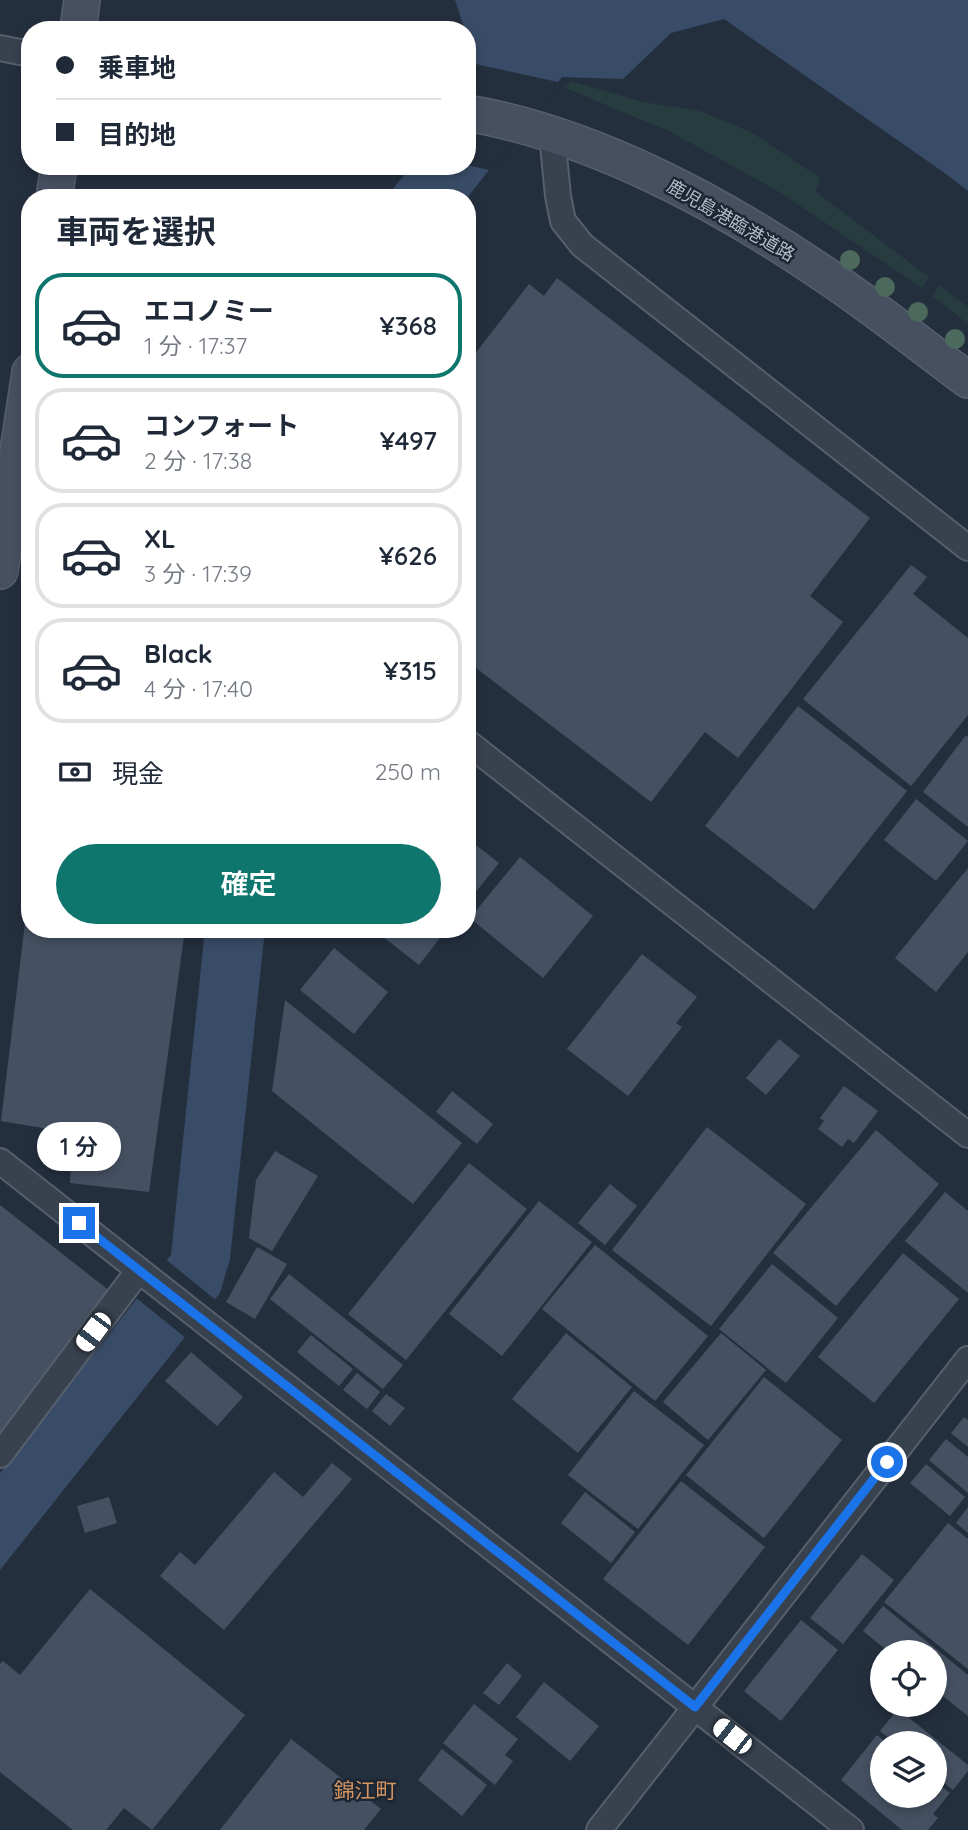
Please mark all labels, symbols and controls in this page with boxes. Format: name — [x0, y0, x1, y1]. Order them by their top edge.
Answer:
text: 乗車地 — [98, 51, 176, 84]
text: 目的地 — [98, 118, 176, 151]
street label: 鹿児島港臨港道路 — [663, 174, 799, 266]
text: 車両を選択 — [56, 211, 216, 251]
icon: car — [60, 294, 123, 357]
text: エコノミー — [144, 294, 274, 327]
text: ¥368 — [380, 309, 437, 342]
text: 1 分 · 17:37 — [144, 331, 247, 360]
icon: car — [60, 409, 123, 472]
text: コンフォート — [144, 409, 299, 442]
text: ¥497 — [380, 424, 437, 457]
text: 2 分 · 17:38 — [144, 446, 252, 475]
text: XL — [144, 522, 176, 555]
icon: car — [60, 524, 123, 587]
text: ¥626 — [379, 539, 437, 572]
text: 3 分 · 17:39 — [144, 559, 252, 588]
text: Black — [144, 637, 213, 670]
icon: car — [60, 639, 123, 702]
text: ¥315 — [383, 654, 437, 687]
text: 4 分 · 17:40 — [144, 674, 253, 703]
icon: cash — [56, 753, 94, 791]
text: 現金 — [112, 757, 164, 790]
text: 250 m — [375, 757, 441, 786]
button: 確定 — [56, 844, 441, 924]
callout: 1 分 — [37, 1122, 121, 1170]
text: 1 分 — [60, 1132, 98, 1161]
route end — [63, 1207, 95, 1239]
car — [72, 1309, 115, 1355]
route start — [871, 1446, 903, 1478]
map controls — [870, 1640, 947, 1808]
button: locate — [870, 1640, 947, 1717]
car — [709, 1715, 756, 1757]
button: layers — [870, 1731, 947, 1808]
district label: 錦江町 — [334, 1777, 397, 1803]

